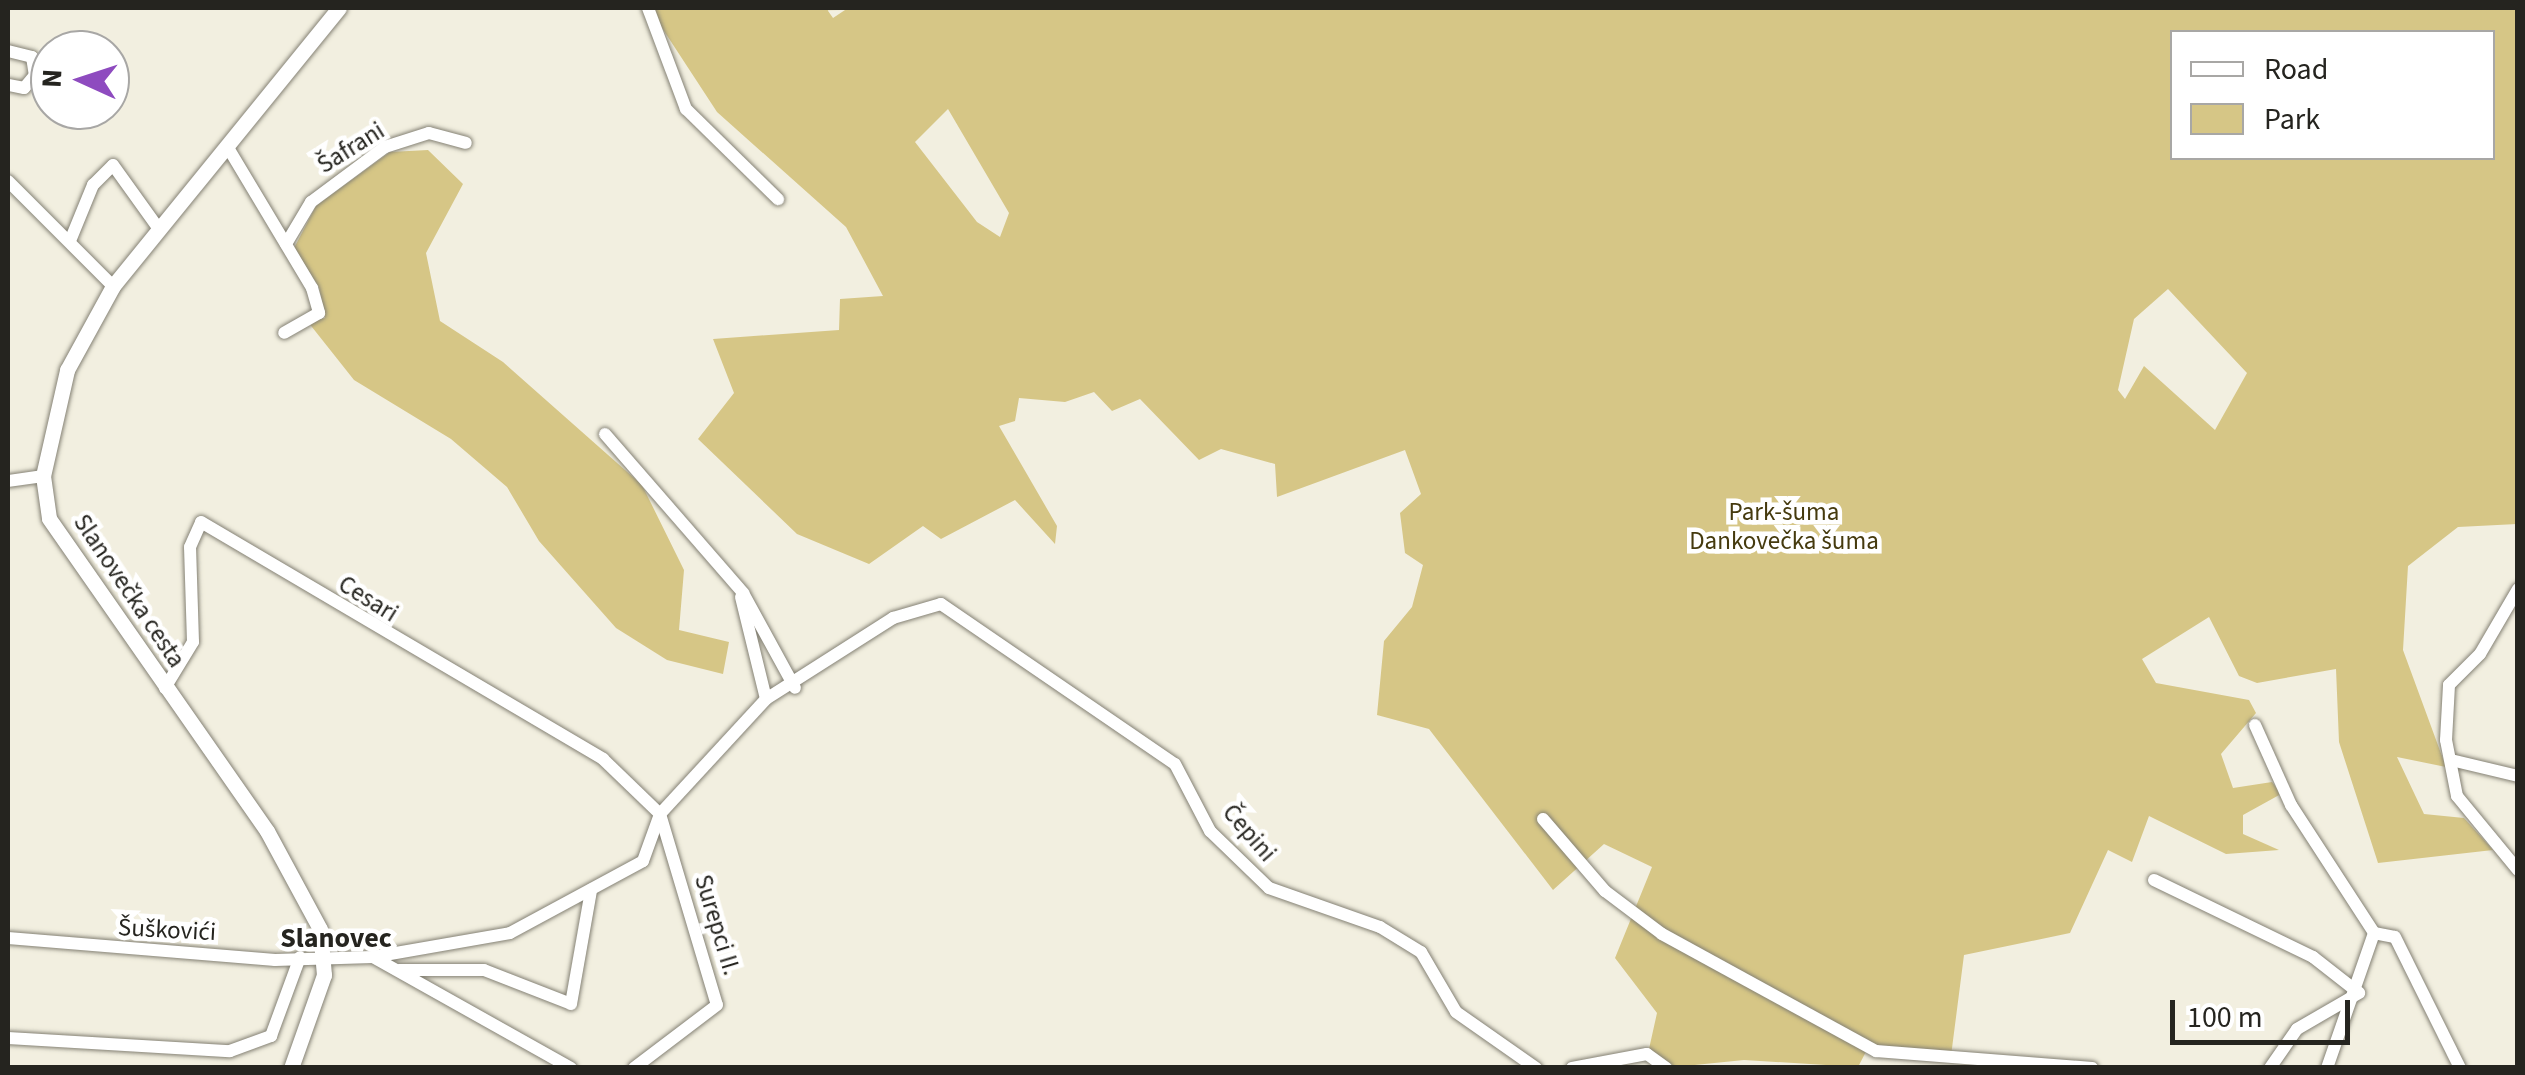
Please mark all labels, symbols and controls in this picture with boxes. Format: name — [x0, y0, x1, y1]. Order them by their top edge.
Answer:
north arrow — [30, 30, 130, 130]
legend — [2170, 30, 2495, 160]
text: Road — [2264, 48, 2328, 91]
text: N — [32, 68, 72, 89]
text: Park — [2264, 98, 2320, 141]
street label: Šafrani — [312, 116, 390, 180]
park label: Park-šuma Dankovečka šuma — [1689, 498, 1879, 557]
street label: Slanovečka cesta — [67, 509, 191, 673]
street label: Cesari — [333, 569, 403, 629]
street label: Čepini — [1216, 798, 1282, 868]
street label: Surepci II. — [688, 871, 746, 979]
street label: Šuškovići — [117, 912, 217, 948]
district label: Slanovec — [280, 921, 392, 955]
scale bar — [2175, 980, 2355, 1042]
text: 100 m — [2187, 996, 2263, 1039]

